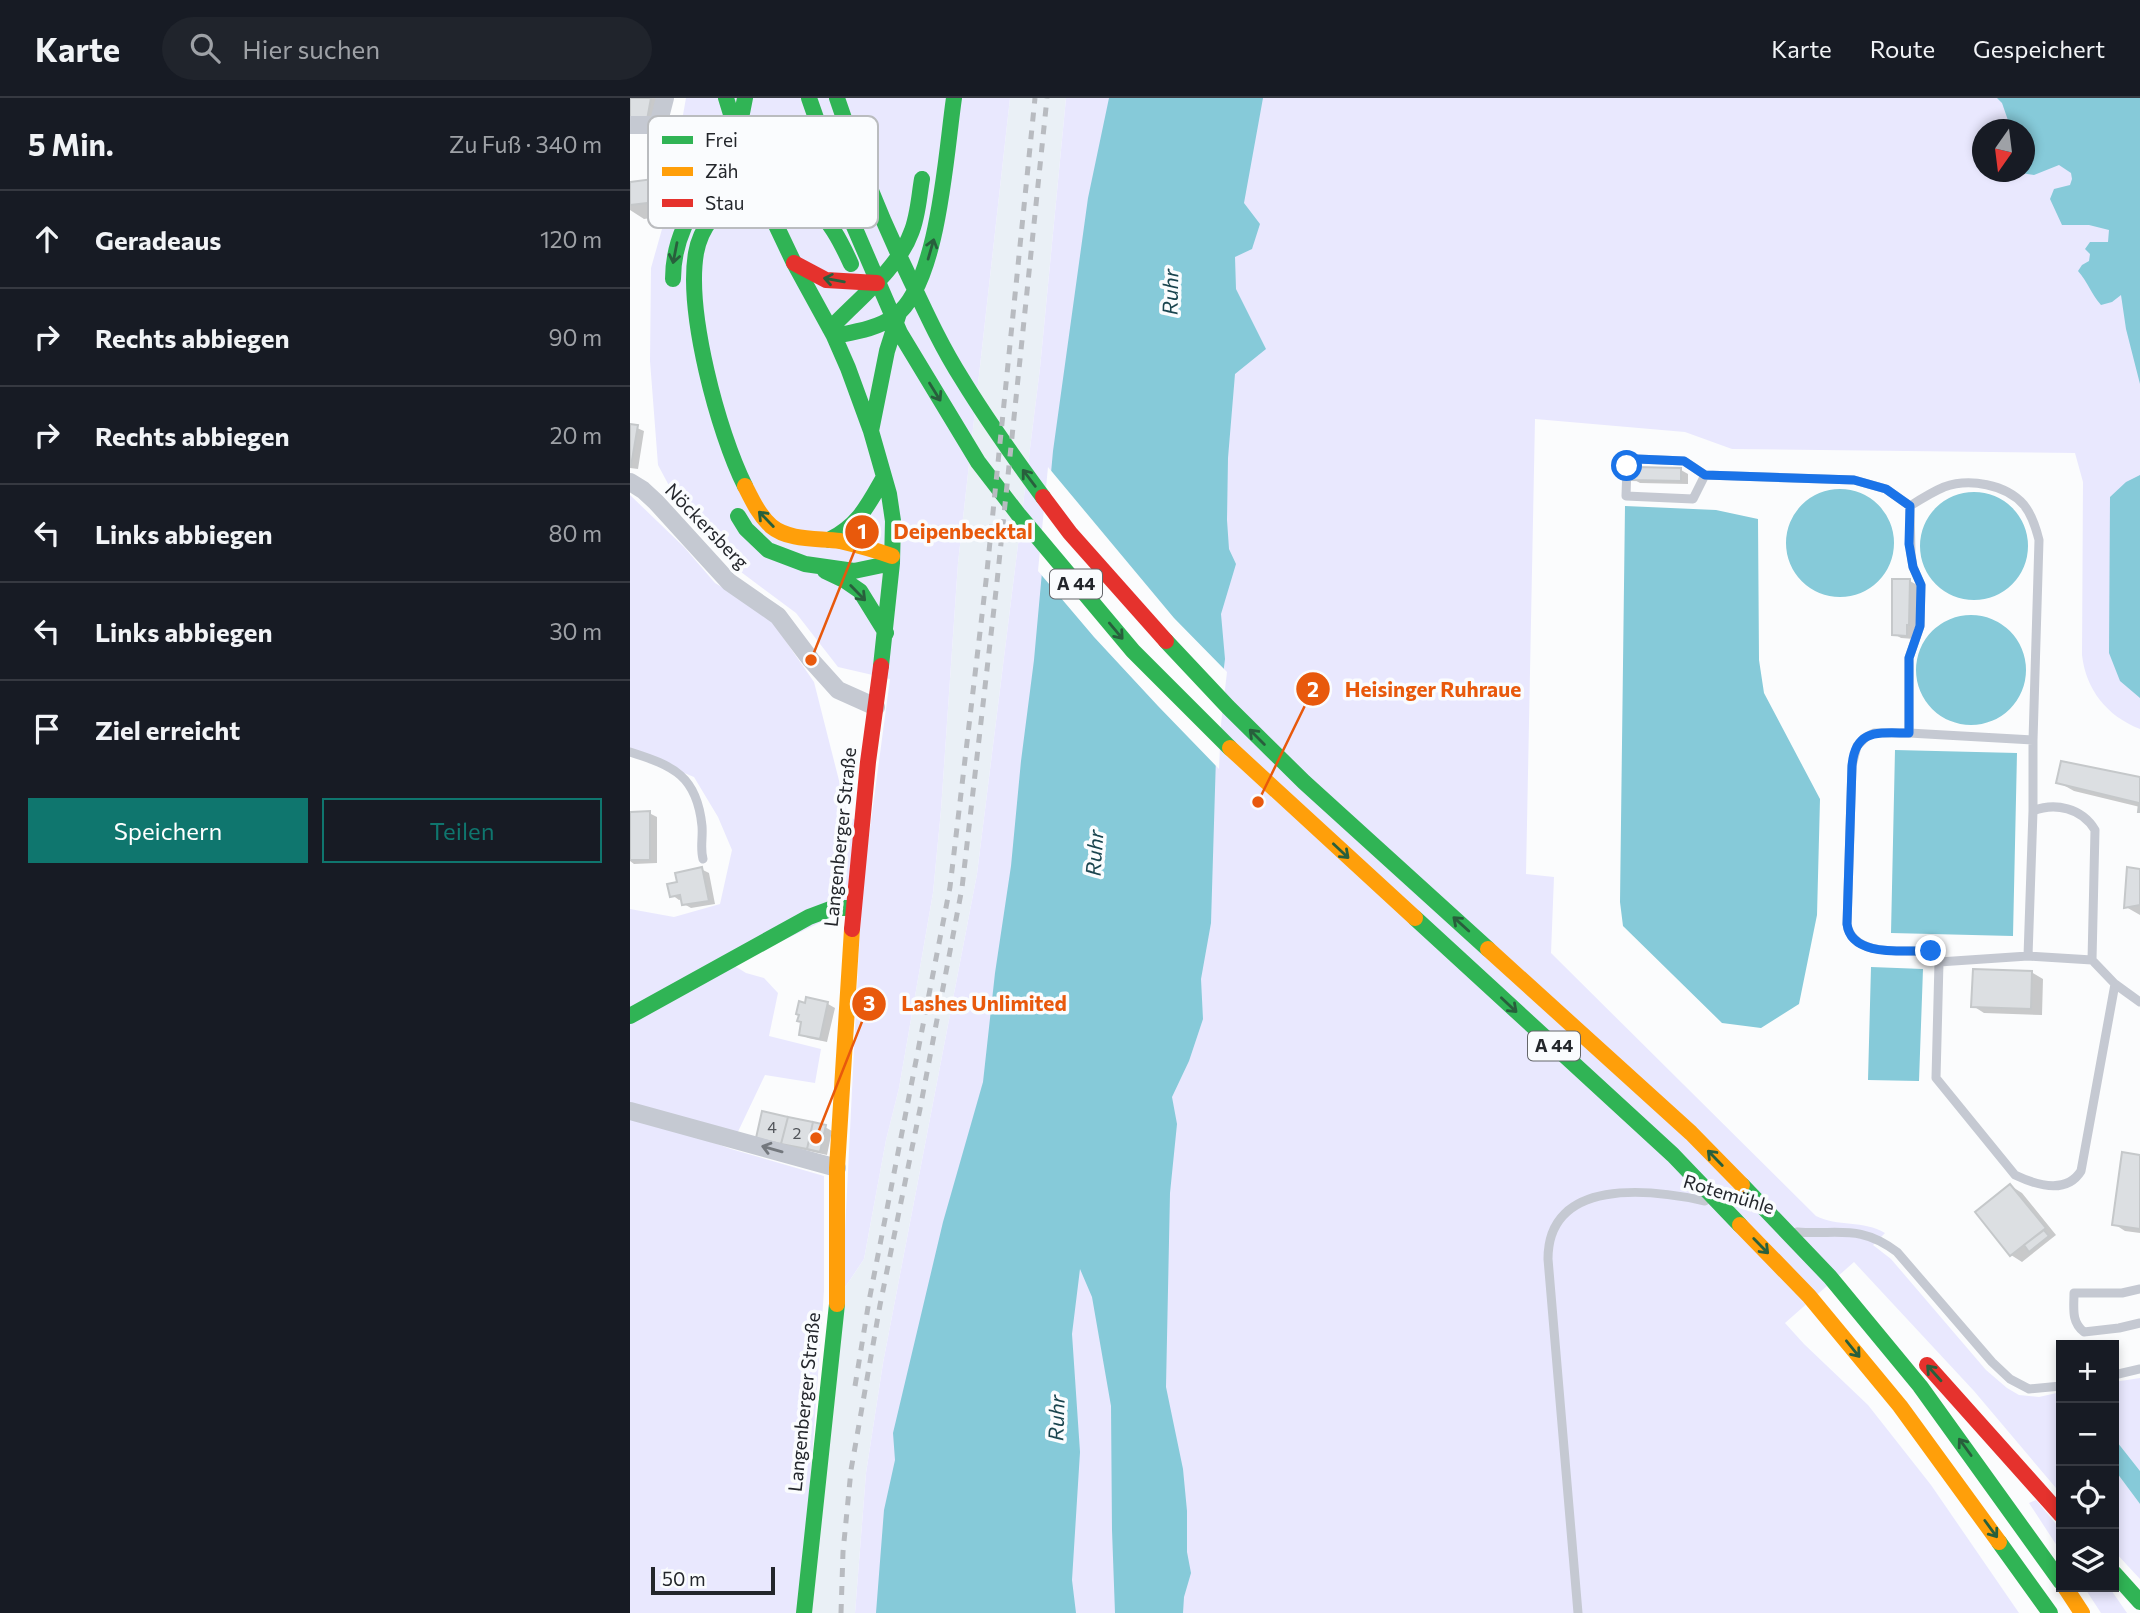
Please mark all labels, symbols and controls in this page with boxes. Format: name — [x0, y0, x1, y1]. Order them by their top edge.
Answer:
search box — [162, 17, 652, 80]
text: Karte — [35, 28, 120, 69]
icon: search — [186, 29, 224, 67]
text: Hier suchen — [242, 33, 380, 64]
text: Karte — [1771, 34, 1832, 63]
text: Route — [1870, 34, 1935, 63]
text: Gespeichert — [1973, 34, 2105, 63]
legend — [648, 116, 878, 228]
north arrow — [1972, 119, 2035, 182]
text: 5 Min. — [28, 125, 114, 162]
text: Frei — [705, 128, 738, 151]
text: Zu Fuß · 340 m — [449, 130, 602, 158]
text: Zäh — [705, 159, 739, 182]
text: Stau — [705, 191, 744, 214]
icon: ahead — [28, 220, 66, 258]
text: Geradeaus — [95, 224, 221, 255]
text: 120 m — [540, 225, 602, 253]
one-way arrow — [925, 238, 938, 260]
one-way arrow — [668, 241, 682, 264]
water label: Ruhr — [1157, 268, 1182, 315]
one-way arrow — [823, 273, 846, 286]
icon: right — [28, 318, 66, 356]
text: Rechts abbiegen — [95, 322, 290, 353]
text: 90 m — [549, 323, 602, 351]
one-way arrow — [927, 382, 942, 401]
icon: right — [28, 416, 66, 454]
text: Rechts abbiegen — [95, 420, 290, 451]
text: 20 m — [550, 421, 602, 449]
route start — [1611, 450, 1642, 481]
one-way arrow — [1022, 469, 1037, 488]
street label: Nöckersberg — [661, 478, 754, 573]
one-way arrow — [758, 511, 775, 528]
callout: Deipenbecktal — [844, 511, 1047, 553]
icon: left — [28, 514, 66, 552]
text: Links abbiegen — [95, 518, 273, 549]
text: 1 — [857, 518, 867, 543]
text: Deipenbecktal — [893, 518, 1033, 543]
text: 80 m — [549, 519, 602, 547]
road number: A 44 — [1050, 570, 1102, 598]
one-way arrow — [850, 584, 867, 601]
icon: left — [28, 612, 66, 650]
text: Links abbiegen — [95, 616, 273, 647]
text: 30 m — [549, 617, 602, 645]
one-way arrow — [1108, 622, 1124, 640]
callout: Heisinger Ruhraue — [1295, 668, 1535, 710]
text: 2 — [1307, 676, 1319, 701]
text: Heisinger Ruhraue — [1345, 676, 1521, 701]
icon: arrive — [28, 710, 66, 748]
text: Ziel erreicht — [95, 714, 240, 745]
one-way arrow — [1249, 728, 1266, 745]
street label: Langenberger Straße — [819, 746, 860, 928]
button: Speichern — [28, 798, 308, 863]
button: Teilen — [322, 798, 602, 863]
water label: Ruhr — [1079, 828, 1108, 877]
one-way arrow — [1332, 842, 1349, 859]
one-way arrow — [1453, 915, 1470, 932]
route end — [1915, 935, 1946, 966]
callout: Lashes Unlimited — [852, 983, 1080, 1025]
text: 3 — [863, 990, 875, 1015]
text: Lashes Unlimited — [901, 990, 1067, 1015]
one-way arrow — [1500, 996, 1517, 1013]
road number: A 44 — [1528, 1031, 1580, 1060]
house number: 4 — [767, 1117, 777, 1136]
house number: 2 — [793, 1123, 802, 1142]
one-way arrow — [761, 1142, 783, 1155]
one-way arrow — [1706, 1149, 1723, 1166]
street label: Rotemühle — [1681, 1169, 1777, 1218]
one-way arrow — [1753, 1238, 1770, 1255]
street label: Langenberger Straße — [783, 1311, 824, 1493]
one-way arrow — [1845, 1339, 1860, 1357]
map controls — [2056, 1340, 2119, 1592]
button: + — [2056, 1340, 2119, 1403]
one-way arrow — [1926, 1365, 1943, 1382]
water label: Ruhr — [1042, 1394, 1069, 1441]
button: − — [2056, 1403, 2119, 1466]
one-way arrow — [1958, 1437, 1973, 1456]
button: locate — [2056, 1466, 2119, 1529]
one-way arrow — [1984, 1519, 1998, 1538]
button: layers — [2056, 1529, 2119, 1592]
scale bar — [651, 1564, 775, 1596]
text: 50 m — [662, 1567, 706, 1590]

